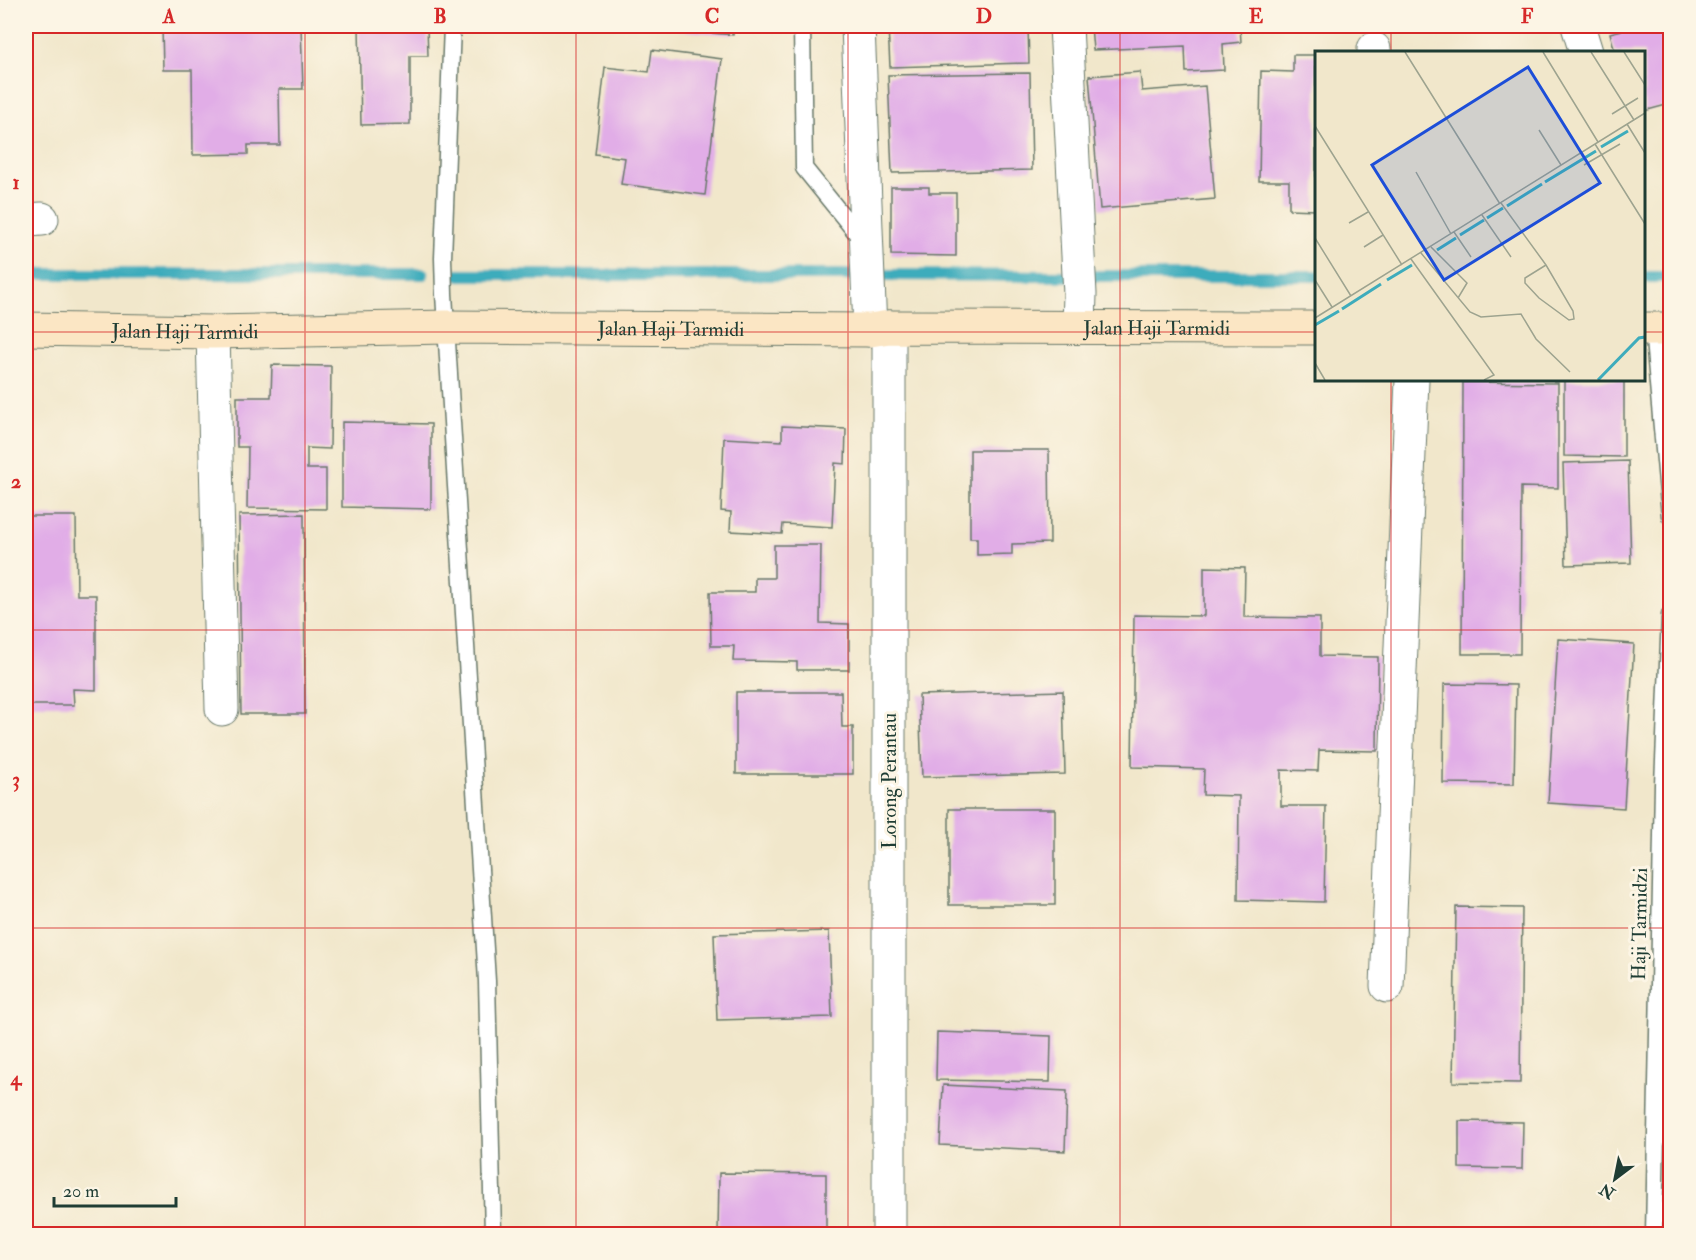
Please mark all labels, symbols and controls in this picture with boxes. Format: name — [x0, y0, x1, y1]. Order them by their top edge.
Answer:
text: A — [162, 4, 176, 29]
text: B — [433, 4, 447, 29]
text: C — [705, 4, 719, 29]
text: D — [976, 4, 992, 29]
text: E — [1249, 4, 1264, 29]
text: F — [1521, 4, 1534, 29]
inset map — [1315, 51, 1645, 381]
text: 1 — [12, 170, 20, 195]
street label: Jalan Haji Tarmidi — [1082, 315, 1230, 341]
street label: Jalan Haji Tarmidi — [596, 316, 744, 342]
street label: Jalan Haji Tarmidi — [110, 318, 259, 345]
text: 2 — [11, 469, 21, 494]
street label: Lorong Perantau — [877, 713, 902, 849]
text: 3 — [12, 767, 20, 792]
street label: Haji Tarmidzi — [1626, 867, 1653, 981]
text: 4 — [10, 1066, 23, 1091]
north arrow — [1585, 1149, 1645, 1209]
scale bar — [54, 1170, 176, 1208]
text: N — [1596, 1178, 1620, 1204]
text: 20 m — [63, 1180, 99, 1203]

